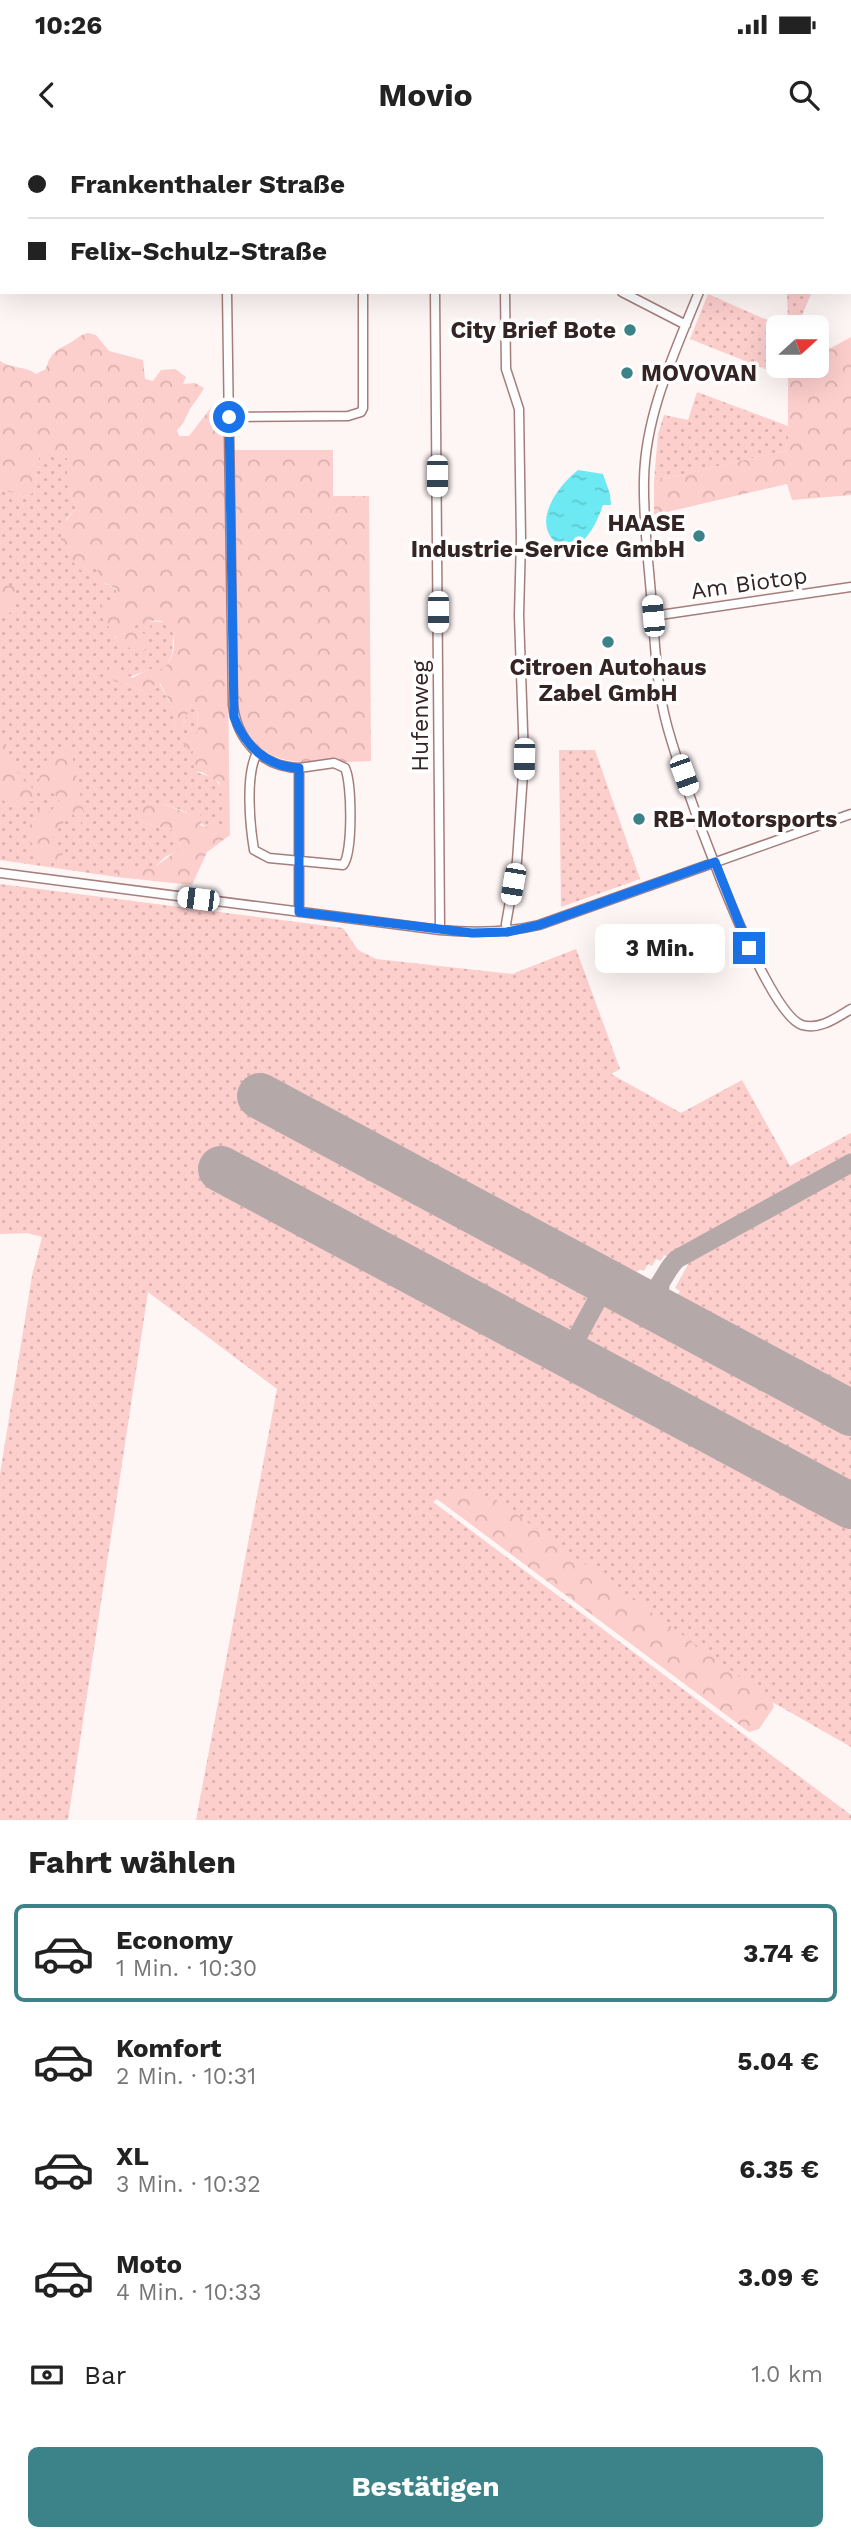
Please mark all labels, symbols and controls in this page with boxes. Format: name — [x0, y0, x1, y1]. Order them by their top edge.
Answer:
text: 10:26 — [35, 10, 102, 40]
icon: back — [28, 76, 66, 114]
text: Movio — [378, 76, 473, 114]
icon: search — [785, 76, 823, 114]
text: Frankenthaler Straße — [70, 169, 345, 199]
text: Felix-Schulz-Straße — [70, 236, 327, 266]
north arrow — [766, 315, 830, 378]
map controls — [766, 315, 829, 378]
place label: City Brief Bote — [450, 317, 616, 344]
marker: City Brief Bote — [622, 322, 638, 338]
place label: MOVOVAN — [641, 360, 757, 387]
marker: MOVOVAN — [619, 365, 635, 381]
route start — [213, 401, 245, 433]
car — [427, 455, 448, 497]
place label: HAASE Industrie-Service GmbH — [411, 510, 685, 563]
marker: HAASE Industrie-Service GmbH — [691, 528, 707, 544]
street label: Am Biotop — [689, 562, 809, 605]
car — [428, 591, 449, 633]
car — [641, 594, 666, 638]
marker: Citroen Autohaus Zabel GmbH — [600, 634, 616, 650]
place label: Citroen Autohaus Zabel GmbH — [509, 654, 707, 707]
street label: Hufenweg — [407, 660, 434, 772]
car — [514, 738, 535, 780]
car — [667, 752, 702, 798]
place label: RB-Motorsports — [653, 806, 837, 833]
marker: RB-Motorsports — [631, 811, 647, 827]
car — [500, 861, 527, 907]
car — [176, 886, 221, 912]
callout: 3 Min. — [595, 924, 724, 972]
route end — [733, 932, 765, 964]
text: 3 Min. — [626, 935, 694, 962]
text: Fahrt wählen — [28, 1843, 236, 1881]
icon: car — [32, 1922, 95, 1985]
text: Economy — [116, 1925, 233, 1955]
text: 3.74 € — [743, 1938, 819, 1968]
text: 1 Min. · 10:30 — [116, 1955, 257, 1982]
icon: car — [32, 2030, 95, 2093]
text: Komfort — [116, 2033, 221, 2063]
text: 5.04 € — [737, 2046, 819, 2076]
text: 2 Min. · 10:31 — [116, 2063, 256, 2090]
icon: car — [32, 2138, 95, 2201]
text: XL — [116, 2141, 149, 2171]
text: 6.35 € — [739, 2154, 819, 2184]
text: 3 Min. · 10:32 — [116, 2171, 261, 2198]
icon: car — [32, 2246, 95, 2309]
text: Moto — [116, 2249, 182, 2279]
text: 3.09 € — [738, 2262, 819, 2292]
text: 4 Min. · 10:33 — [116, 2279, 261, 2306]
icon: cash — [28, 2356, 66, 2394]
text: Bar — [84, 2360, 126, 2390]
text: 1.0 km — [751, 2361, 823, 2388]
button: Bestätigen — [28, 2447, 823, 2527]

